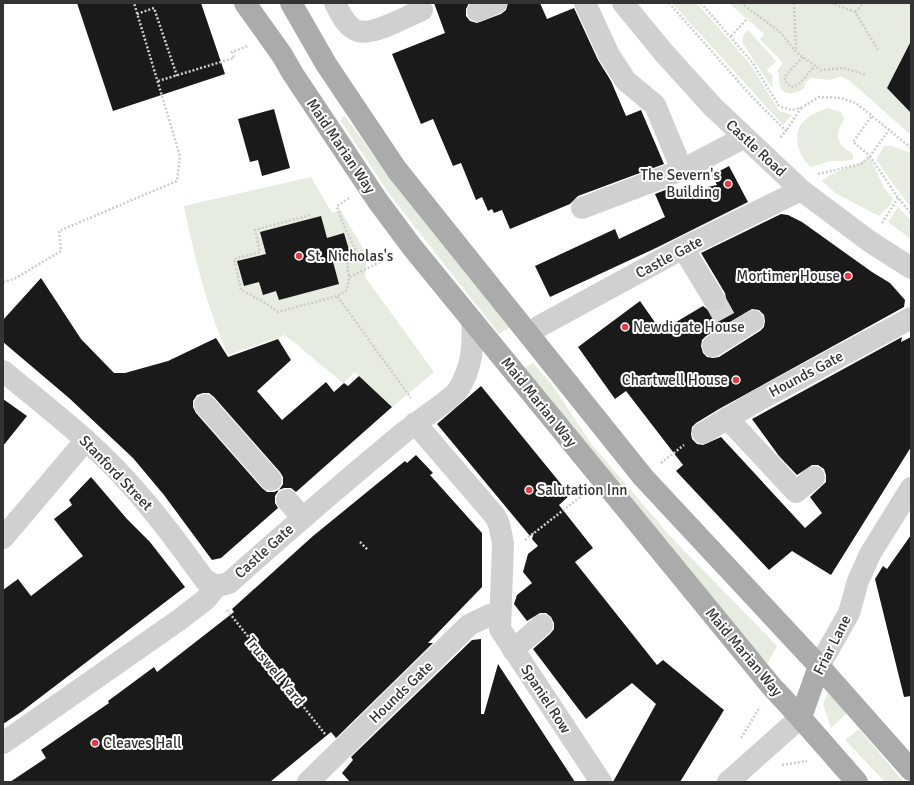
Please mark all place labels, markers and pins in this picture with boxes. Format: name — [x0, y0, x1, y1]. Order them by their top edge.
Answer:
place label: The Severn's Building — [641, 166, 720, 201]
marker: The Severn's Building — [723, 179, 733, 189]
place label: St. Nicholas's — [307, 247, 394, 265]
marker: St. Nicholas's — [294, 251, 304, 261]
place label: Mortimer House — [736, 267, 840, 285]
marker: Mortimer House — [843, 271, 853, 281]
place label: Newdigate House — [633, 318, 745, 336]
marker: Newdigate House — [620, 322, 630, 332]
place label: Chartwell House — [622, 371, 728, 389]
marker: Chartwell House — [731, 375, 741, 385]
place label: Salutation Inn — [537, 481, 628, 499]
marker: Salutation Inn — [524, 485, 534, 495]
place label: Cleaves Hall — [103, 734, 182, 752]
marker: Cleaves Hall — [90, 738, 100, 748]

